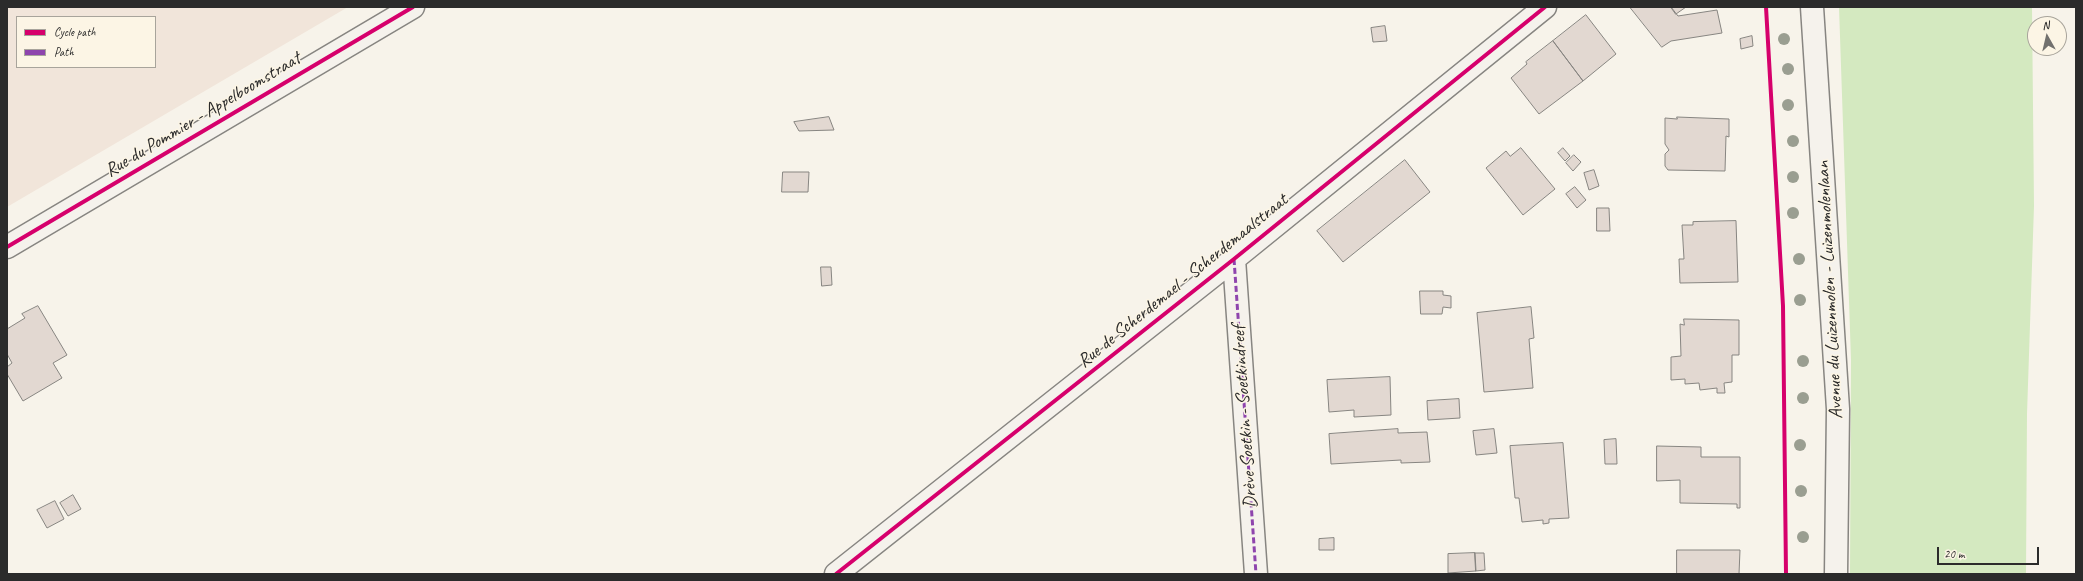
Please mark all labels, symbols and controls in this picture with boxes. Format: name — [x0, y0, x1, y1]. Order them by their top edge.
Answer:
legend — [16, 16, 156, 68]
north arrow — [2027, 16, 2067, 56]
text: N — [2041, 18, 2050, 33]
text: Cycle path — [54, 24, 96, 40]
text: Path — [54, 44, 74, 60]
street label: Rue du Pommier - Appelboomstraat — [101, 48, 305, 182]
street label: Avenue du Luizenmolen - Luizenmolenlaan — [1812, 160, 1848, 420]
street label: Rue de Scherdemael - Scherdemaalstraat — [1073, 189, 1293, 373]
street label: Drève Soetkin - Soetkindreef — [1227, 325, 1263, 509]
scale bar — [1939, 539, 2041, 565]
text: 20 m — [1944, 546, 1964, 562]

